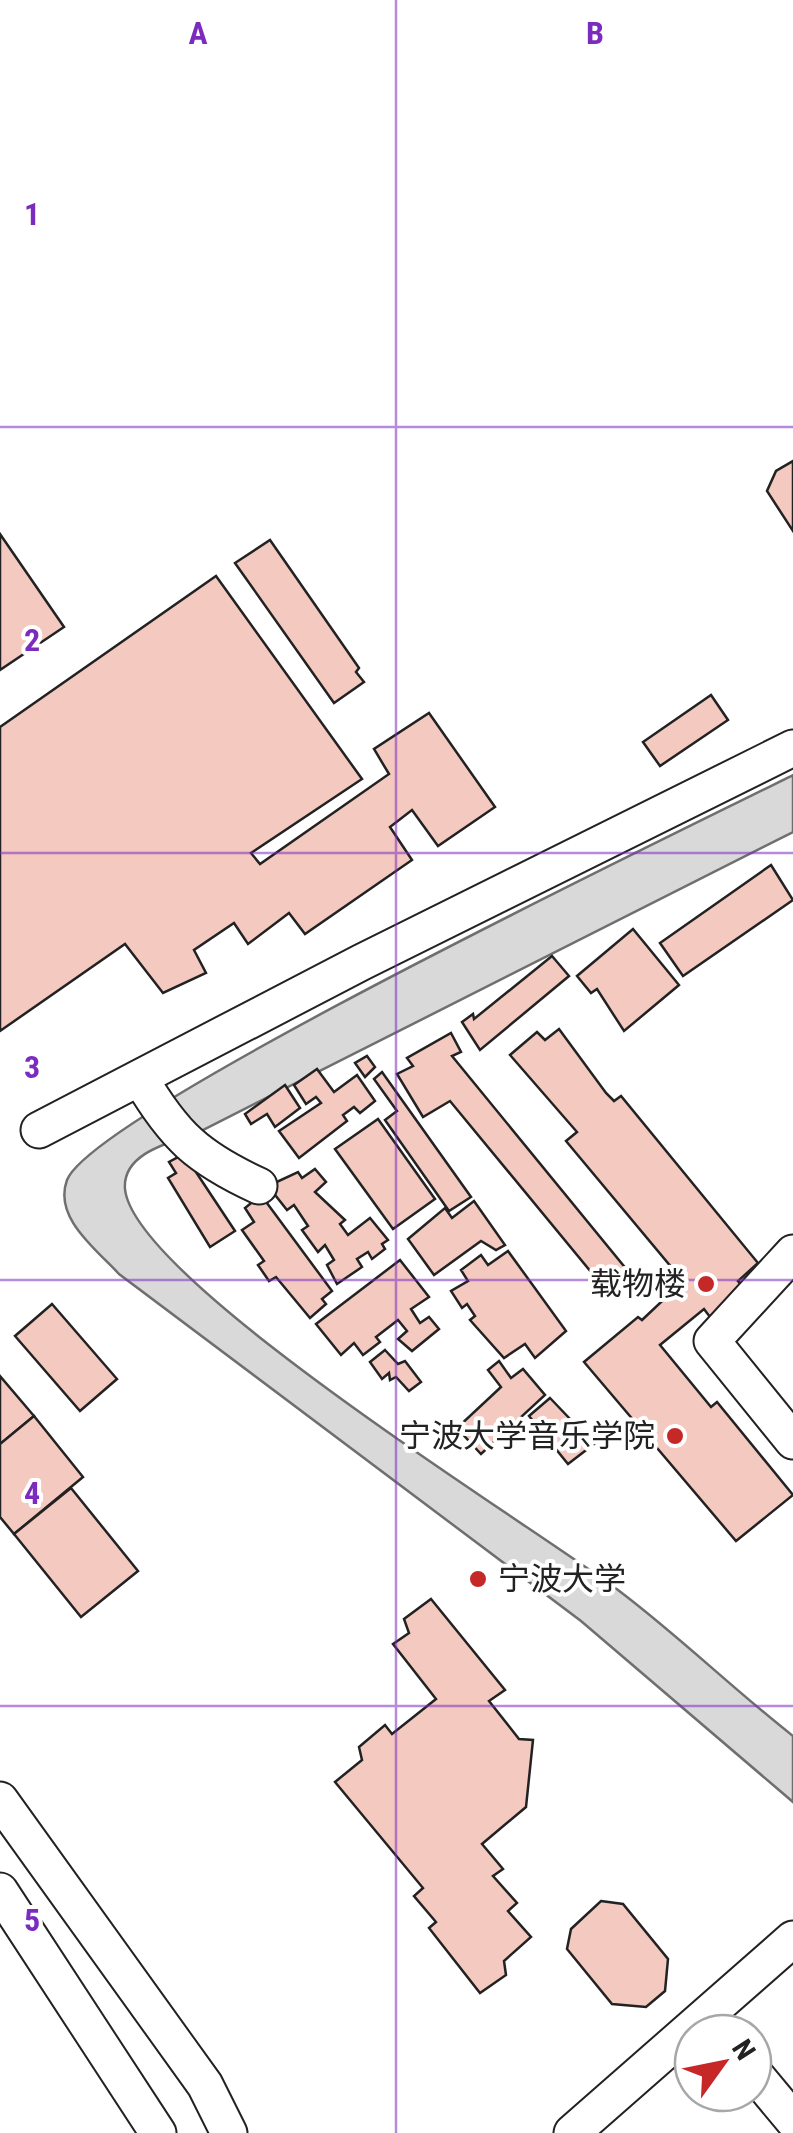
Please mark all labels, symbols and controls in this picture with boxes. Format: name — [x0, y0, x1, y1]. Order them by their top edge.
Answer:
text: A — [188, 14, 208, 52]
text: B — [586, 14, 604, 52]
text: 1 — [24, 195, 40, 233]
text: 2 — [24, 621, 40, 659]
text: 3 — [24, 1048, 40, 1086]
place label: 载物楼 — [590, 1265, 686, 1303]
marker: 载物楼 — [695, 1273, 717, 1295]
place label: 宁波大学音乐学院 — [399, 1417, 655, 1455]
marker: 宁波大学音乐学院 — [664, 1425, 686, 1447]
text: 4 — [24, 1474, 40, 1512]
place label: 宁波大学 — [498, 1560, 626, 1598]
marker: 宁波大学 — [467, 1568, 489, 1590]
text: 5 — [24, 1901, 40, 1939]
north arrow — [673, 2013, 773, 2113]
text: N — [725, 2033, 762, 2066]

